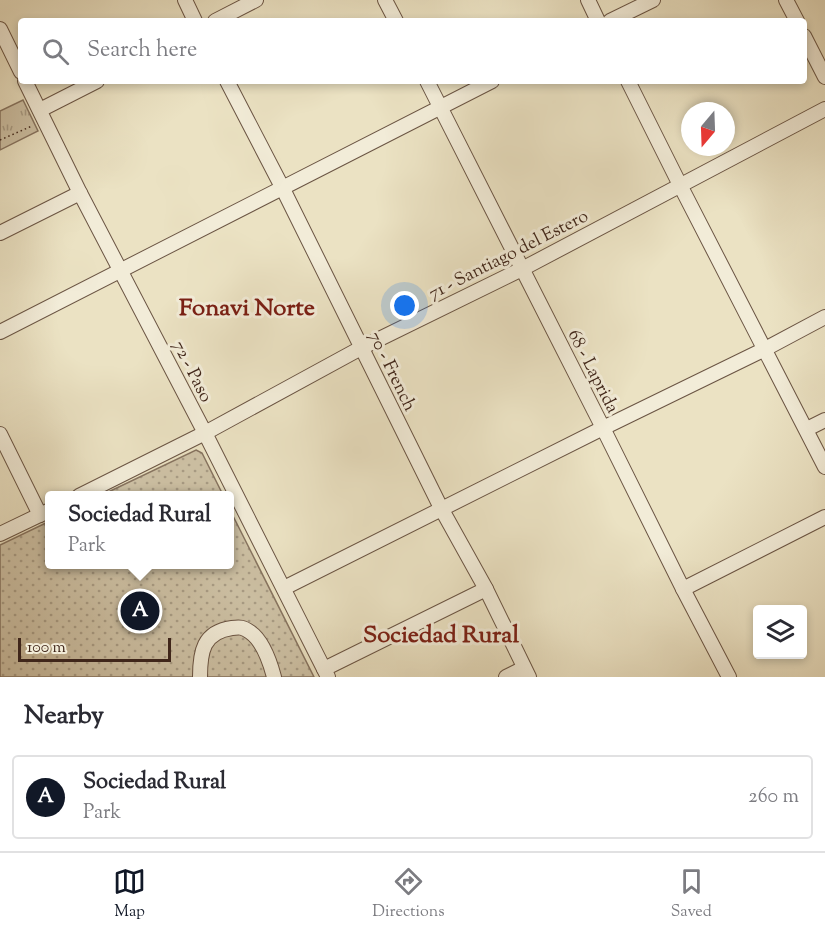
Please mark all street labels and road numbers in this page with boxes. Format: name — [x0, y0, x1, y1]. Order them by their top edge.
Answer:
street label: 71 - Santiago del Estero — [424, 204, 594, 307]
street label: 68 - Laprida — [560, 325, 624, 418]
street label: 70 - French — [361, 328, 422, 417]
street label: 72 - Paso — [165, 337, 218, 407]

